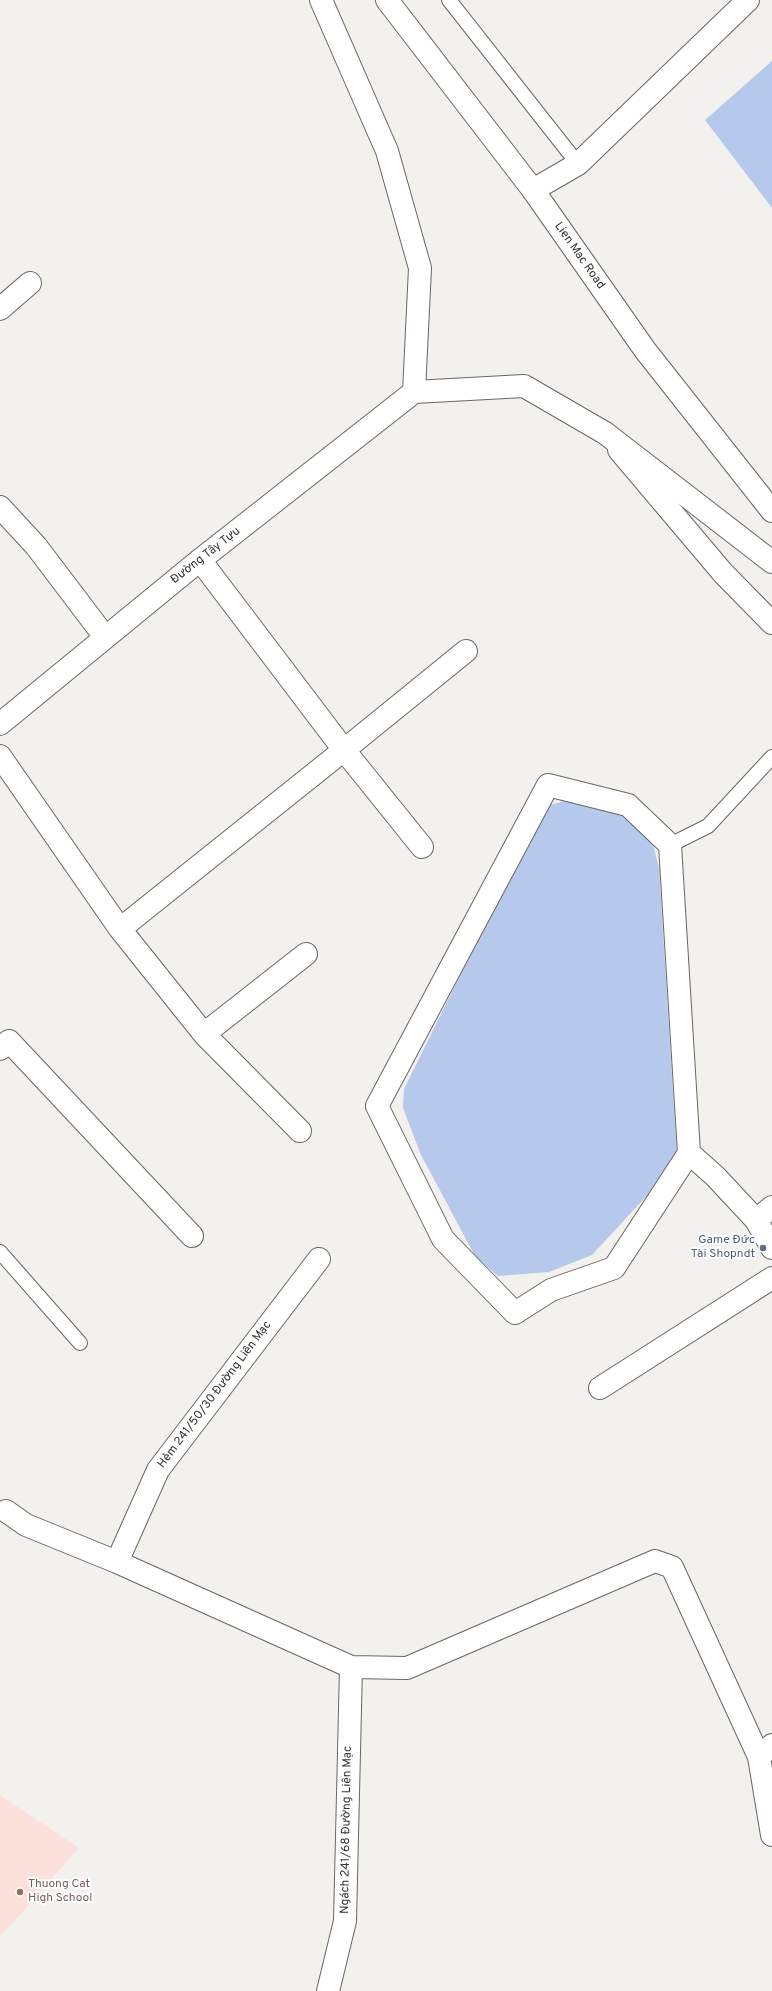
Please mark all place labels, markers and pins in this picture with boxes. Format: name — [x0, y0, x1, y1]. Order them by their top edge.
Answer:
place label: Game Đức Tài Shopndt — [691, 1234, 755, 1262]
marker: Game Đức Tài Shopndt — [758, 1243, 768, 1253]
place label: Thuong Cat High School — [28, 1878, 92, 1906]
marker: Thuong Cat High School — [15, 1887, 25, 1897]

